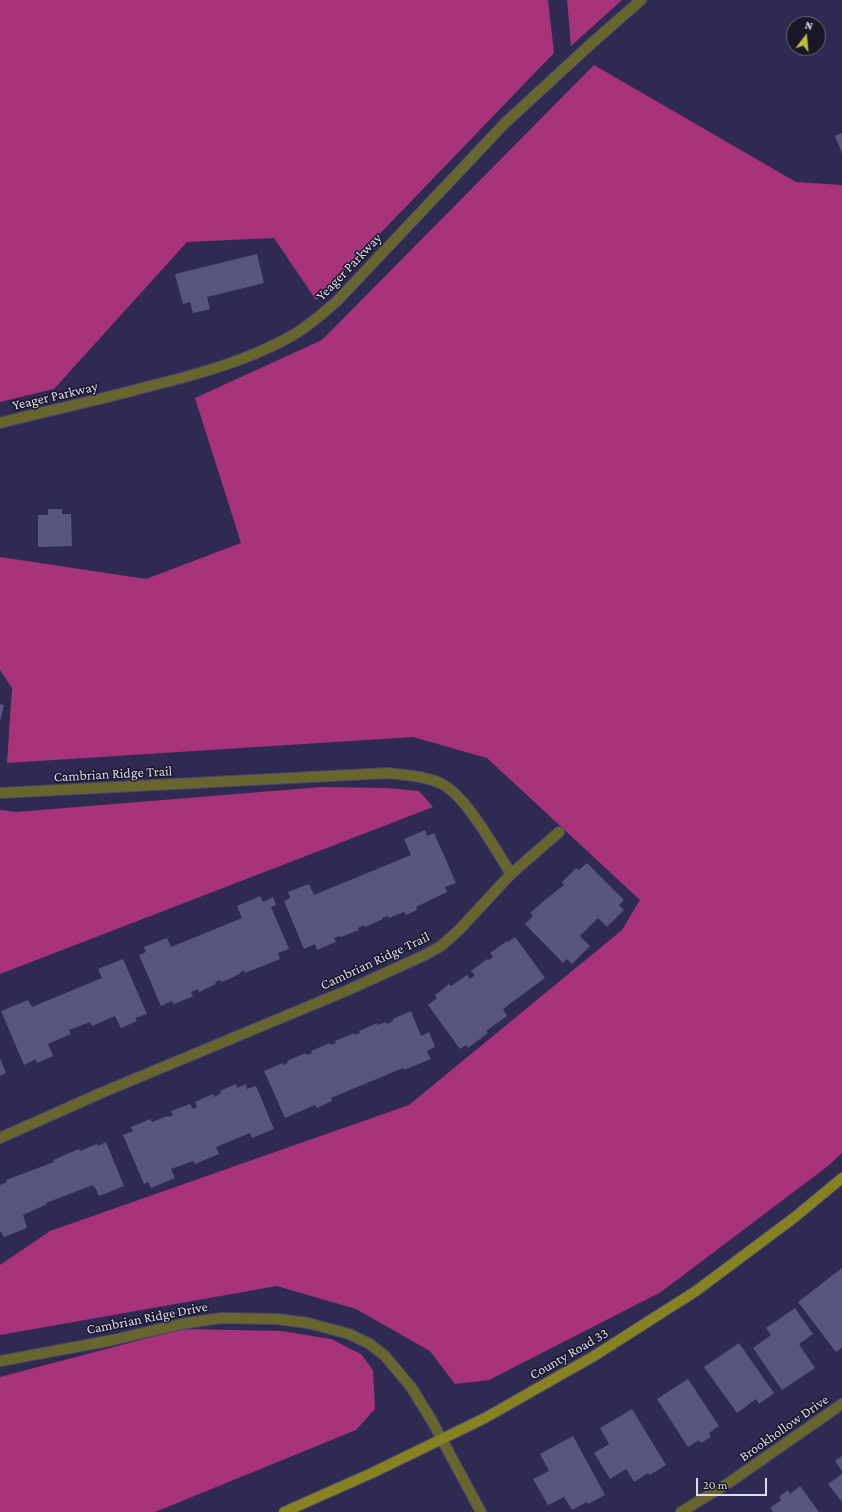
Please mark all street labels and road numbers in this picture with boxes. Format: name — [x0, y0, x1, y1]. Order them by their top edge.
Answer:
street label: Yeager Parkway — [313, 230, 385, 304]
street label: Yeager Parkway — [11, 378, 99, 414]
street label: Cambrian Ridge Trail — [53, 763, 173, 785]
street label: Cambrian Ridge Trail — [318, 928, 432, 994]
street label: Cambrian Ridge Drive — [85, 1298, 209, 1338]
street label: County Road 33 — [527, 1325, 611, 1383]
street label: Brookhollow Drive — [736, 1391, 832, 1465]

